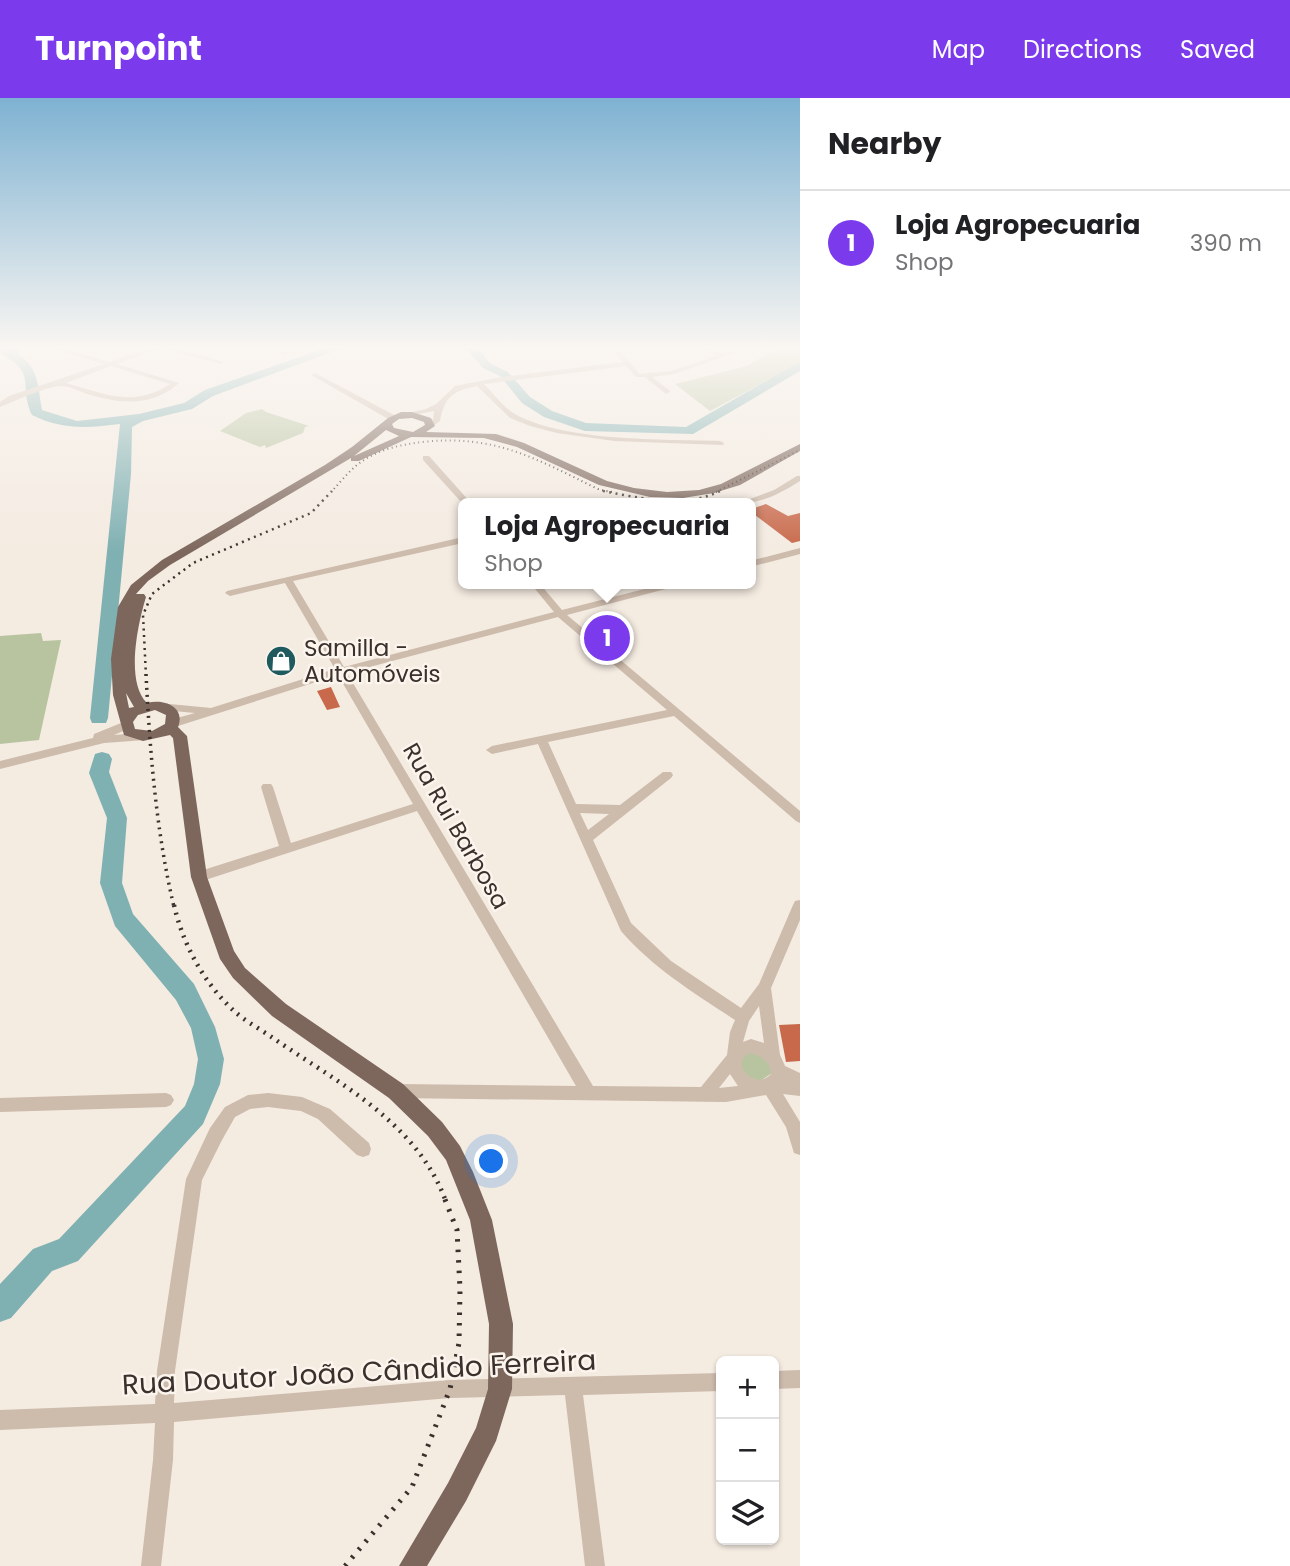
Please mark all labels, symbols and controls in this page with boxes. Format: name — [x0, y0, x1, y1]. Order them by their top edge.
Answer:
text: Turnpoint — [35, 25, 202, 72]
text: Map — [932, 33, 985, 66]
text: Directions — [1023, 33, 1142, 66]
text: Saved — [1180, 33, 1255, 66]
text: Nearby — [828, 122, 942, 165]
text: Loja Agropecuaria — [895, 207, 1140, 243]
text: 1 — [847, 227, 855, 259]
text: 390 m — [1190, 227, 1262, 259]
text: Shop — [895, 246, 954, 278]
popup — [458, 498, 756, 589]
text: Loja Agropecuaria — [484, 508, 730, 544]
text: Shop — [484, 547, 543, 579]
pin: 1 — [584, 612, 630, 664]
place label: Samilla - Automóveis — [304, 632, 441, 690]
shop icon: Samilla - Automóveis — [264, 644, 298, 678]
street label: Rua Rui Barbosa — [395, 737, 517, 915]
your location — [474, 1144, 508, 1178]
street label: Rua Doutor João Cândido Ferreira — [121, 1341, 597, 1404]
map controls — [716, 1356, 779, 1545]
button: + — [716, 1356, 779, 1419]
button: − — [716, 1419, 779, 1482]
button: layers — [716, 1482, 779, 1545]

